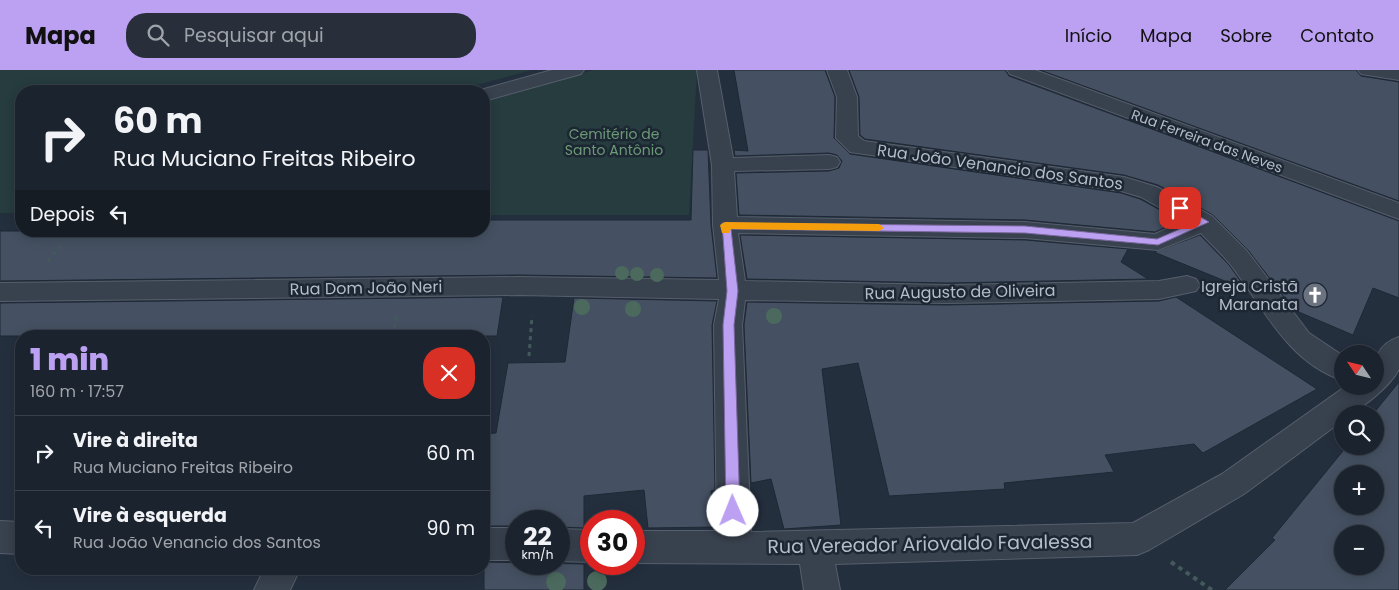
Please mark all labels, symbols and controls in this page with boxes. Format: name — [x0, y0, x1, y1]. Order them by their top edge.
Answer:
search box — [126, 13, 476, 58]
text: Mapa — [25, 19, 96, 52]
icon: search — [144, 21, 172, 49]
text: Pesquisar aqui — [184, 22, 324, 49]
text: Início — [1065, 23, 1112, 48]
text: Mapa — [1140, 23, 1192, 48]
text: Sobre — [1220, 23, 1272, 48]
text: Contato — [1300, 23, 1374, 48]
text: 60 m — [113, 96, 203, 145]
street label: Rua Ferreira das Neves — [1129, 104, 1285, 178]
icon: right — [30, 105, 95, 170]
park label: Cemitério de Santo Antônio — [565, 124, 663, 160]
street label: Rua João Venancio dos Santos — [876, 138, 1124, 196]
text: Rua Muciano Freitas Ribeiro — [113, 143, 415, 174]
pin — [1159, 187, 1201, 229]
icon: arrive — [1166, 194, 1194, 222]
icon: left — [105, 200, 133, 228]
text: Depois — [30, 201, 95, 228]
street label: Rua Dom João Neri — [290, 275, 442, 301]
place label: Igreja Cristã Maranata — [1201, 275, 1298, 316]
street label: Rua Augusto de Oliveira — [864, 279, 1056, 305]
church icon: Igreja Cristã Maranata — [1302, 282, 1328, 308]
text: 1 min — [30, 338, 109, 381]
north arrow — [1334, 345, 1384, 395]
map controls — [1334, 345, 1384, 575]
button: close — [423, 347, 475, 399]
text: 160 m · 17:57 — [30, 380, 124, 403]
button: search — [1334, 405, 1384, 455]
text: Vire à direita — [73, 427, 198, 454]
icon: right — [30, 439, 58, 467]
text: 60 m — [426, 440, 475, 467]
text: Rua Muciano Freitas Ribeiro — [73, 456, 293, 479]
button: + — [1334, 465, 1384, 515]
position arrow — [706, 484, 758, 536]
text: Vire à esquerda — [73, 502, 227, 529]
speed limit sign: 30 — [580, 510, 645, 575]
icon: left — [30, 514, 58, 542]
text: 90 m — [426, 515, 475, 542]
text: 22 — [523, 519, 552, 554]
button: − — [1334, 525, 1384, 575]
street label: Rua Vereador Ariovaldo Favalessa — [767, 528, 1093, 560]
text: Rua João Venancio dos Santos — [73, 531, 321, 554]
text: km/h — [522, 546, 553, 563]

